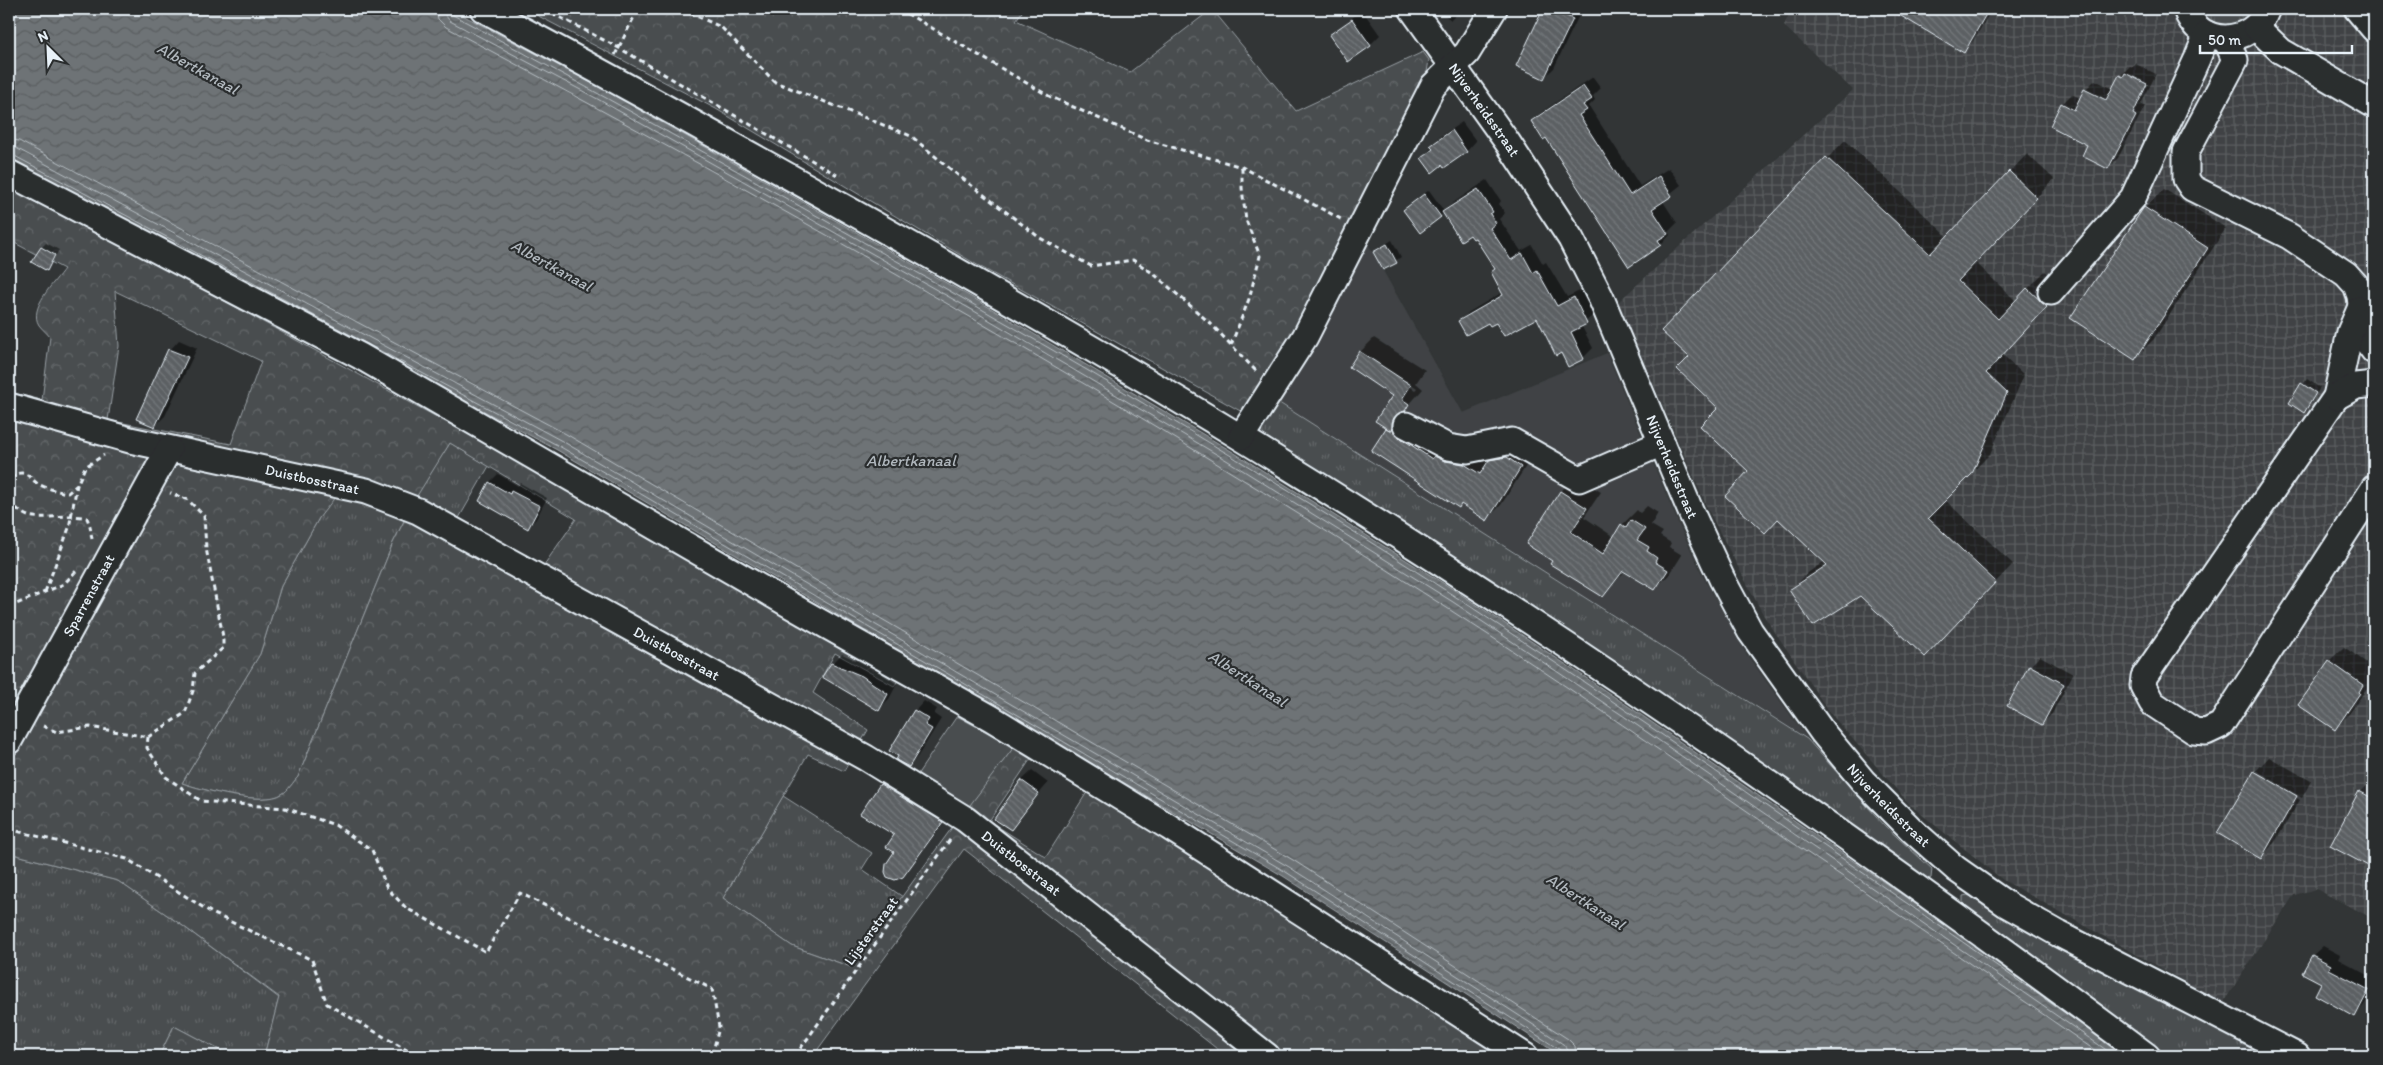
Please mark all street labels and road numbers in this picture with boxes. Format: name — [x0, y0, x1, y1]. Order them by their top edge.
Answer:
street label: Nijverheidsstraat — [1445, 60, 1524, 160]
street label: Nijverheidsstraat — [1642, 412, 1702, 522]
street label: Duistbosstraat — [263, 460, 361, 498]
street label: Sparrenstraat — [59, 551, 119, 640]
street label: Duistbosstraat — [630, 623, 723, 685]
street label: Nijverheidsstraat — [1843, 760, 1934, 851]
street label: Duistbosstraat — [978, 826, 1065, 900]
street label: Lijsterstraat — [840, 893, 902, 969]

